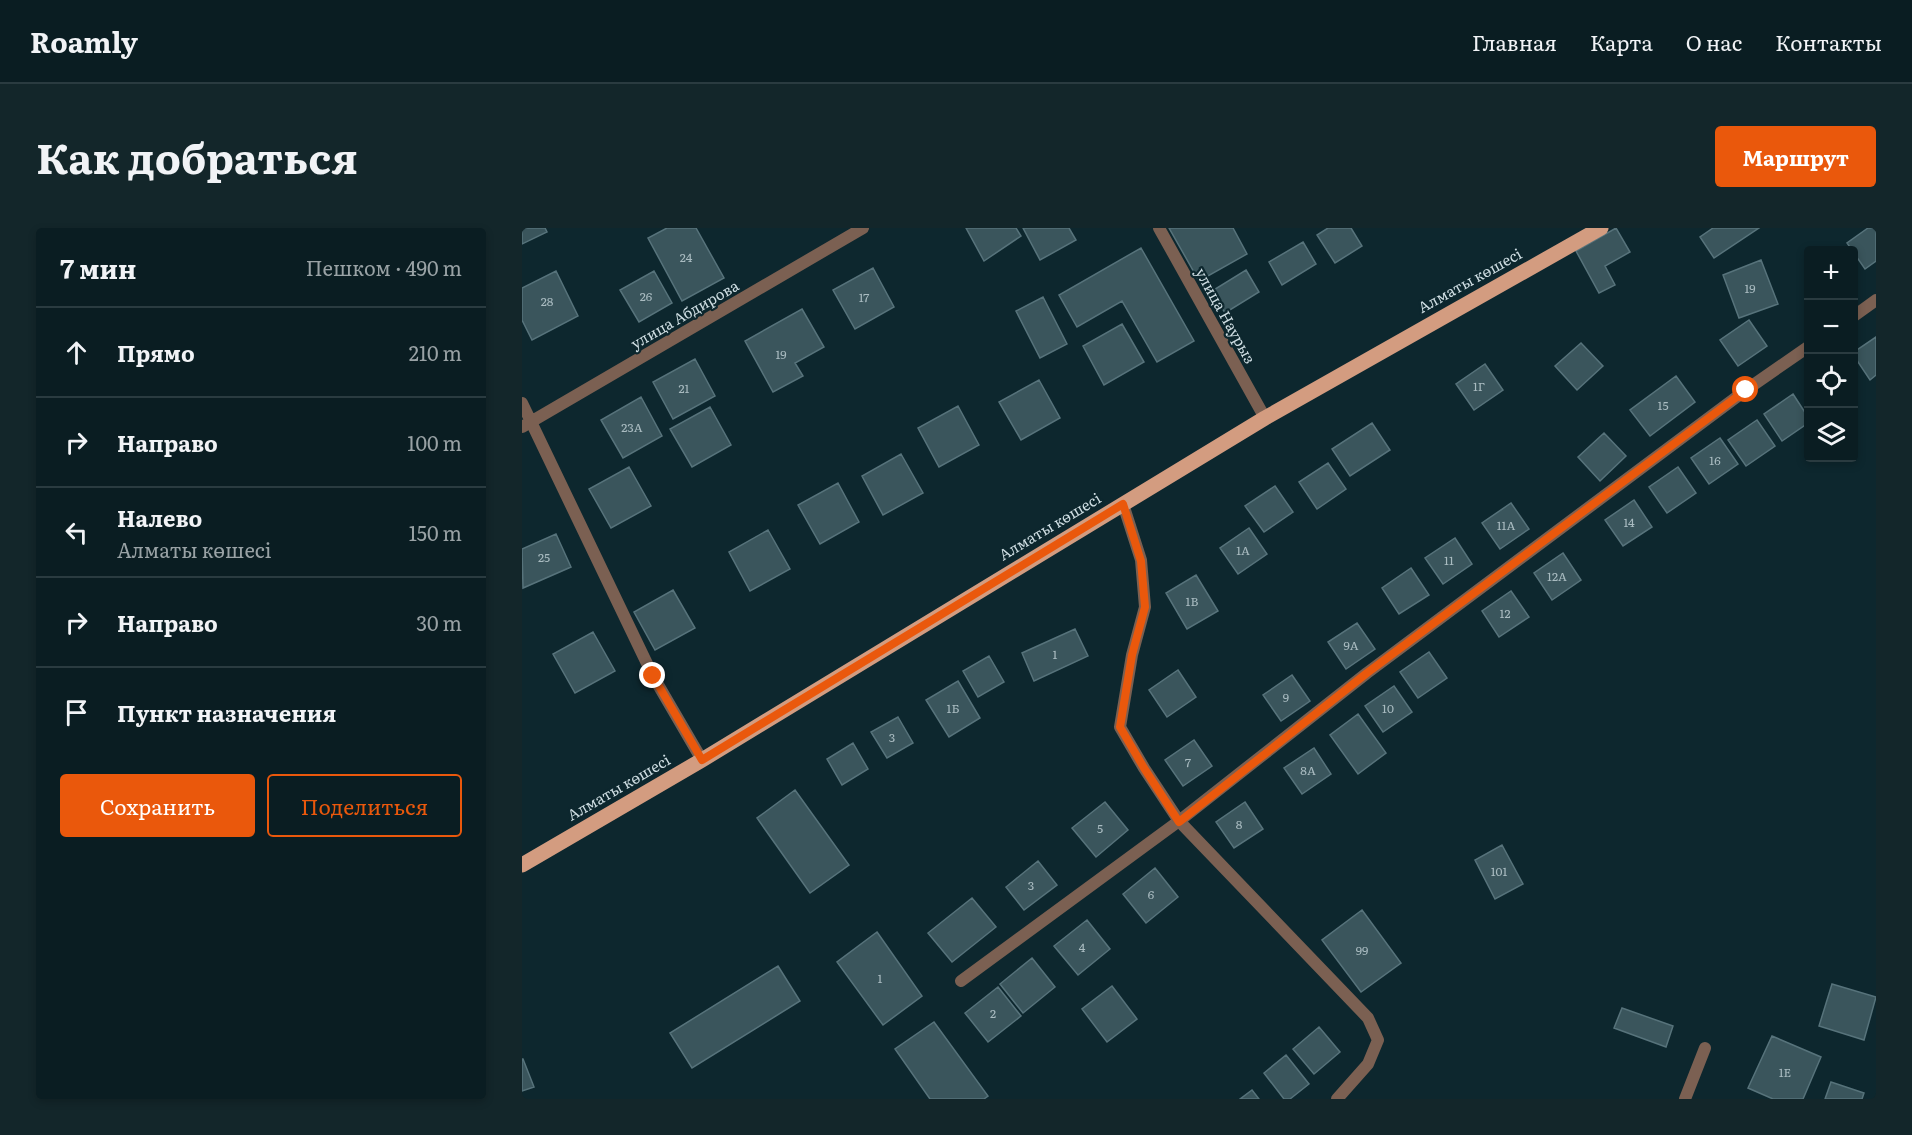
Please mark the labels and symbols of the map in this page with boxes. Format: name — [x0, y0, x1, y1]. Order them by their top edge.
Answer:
street label: Алматы көшесі — [1413, 242, 1526, 318]
house number: 24 — [680, 248, 693, 266]
street label: улица Наурыз — [1190, 263, 1262, 367]
street label: улица Абдирова — [626, 273, 744, 354]
house number: 19 — [1744, 279, 1756, 297]
house number: 26 — [640, 287, 653, 305]
house number: 17 — [859, 288, 869, 306]
house number: 28 — [541, 292, 554, 310]
house number: 19 — [775, 345, 787, 363]
route start — [1732, 376, 1758, 402]
house number: 1Г — [1473, 377, 1485, 395]
house number: 21 — [679, 379, 690, 397]
house number: 15 — [1658, 396, 1668, 414]
house number: 23А — [621, 418, 643, 436]
house number: 16 — [1709, 451, 1721, 469]
street label: Алматы көшесі — [994, 486, 1105, 565]
house number: 14 — [1623, 513, 1635, 531]
house number: 11А — [1497, 516, 1515, 534]
house number: 1А — [1236, 541, 1250, 559]
house number: 25 — [538, 548, 550, 566]
house number: 11 — [1444, 551, 1454, 569]
house number: 12А — [1547, 567, 1567, 585]
house number: 1В — [1186, 592, 1198, 610]
house number: 12 — [1500, 604, 1510, 622]
house number: 9А — [1343, 636, 1359, 654]
house number: 1 — [1053, 645, 1058, 663]
route end — [639, 662, 665, 688]
house number: 9 — [1283, 688, 1289, 706]
house number: 1Б — [947, 699, 959, 717]
house number: 10 — [1382, 699, 1394, 717]
house number: 3 — [889, 728, 895, 746]
street label: Алматы көшесі — [562, 748, 674, 826]
house number: 7 — [1185, 753, 1191, 771]
house number: 8А — [1300, 761, 1316, 779]
house number: 8 — [1236, 815, 1243, 833]
house number: 5 — [1097, 819, 1103, 837]
house number: 101 — [1491, 862, 1507, 880]
house number: 3 — [1028, 876, 1034, 894]
house number: 6 — [1148, 885, 1155, 903]
house number: 4 — [1079, 938, 1086, 956]
house number: 99 — [1356, 941, 1368, 959]
house number: 1 — [878, 969, 883, 987]
house number: 2 — [990, 1004, 996, 1022]
house number: 1Е — [1779, 1063, 1792, 1081]

